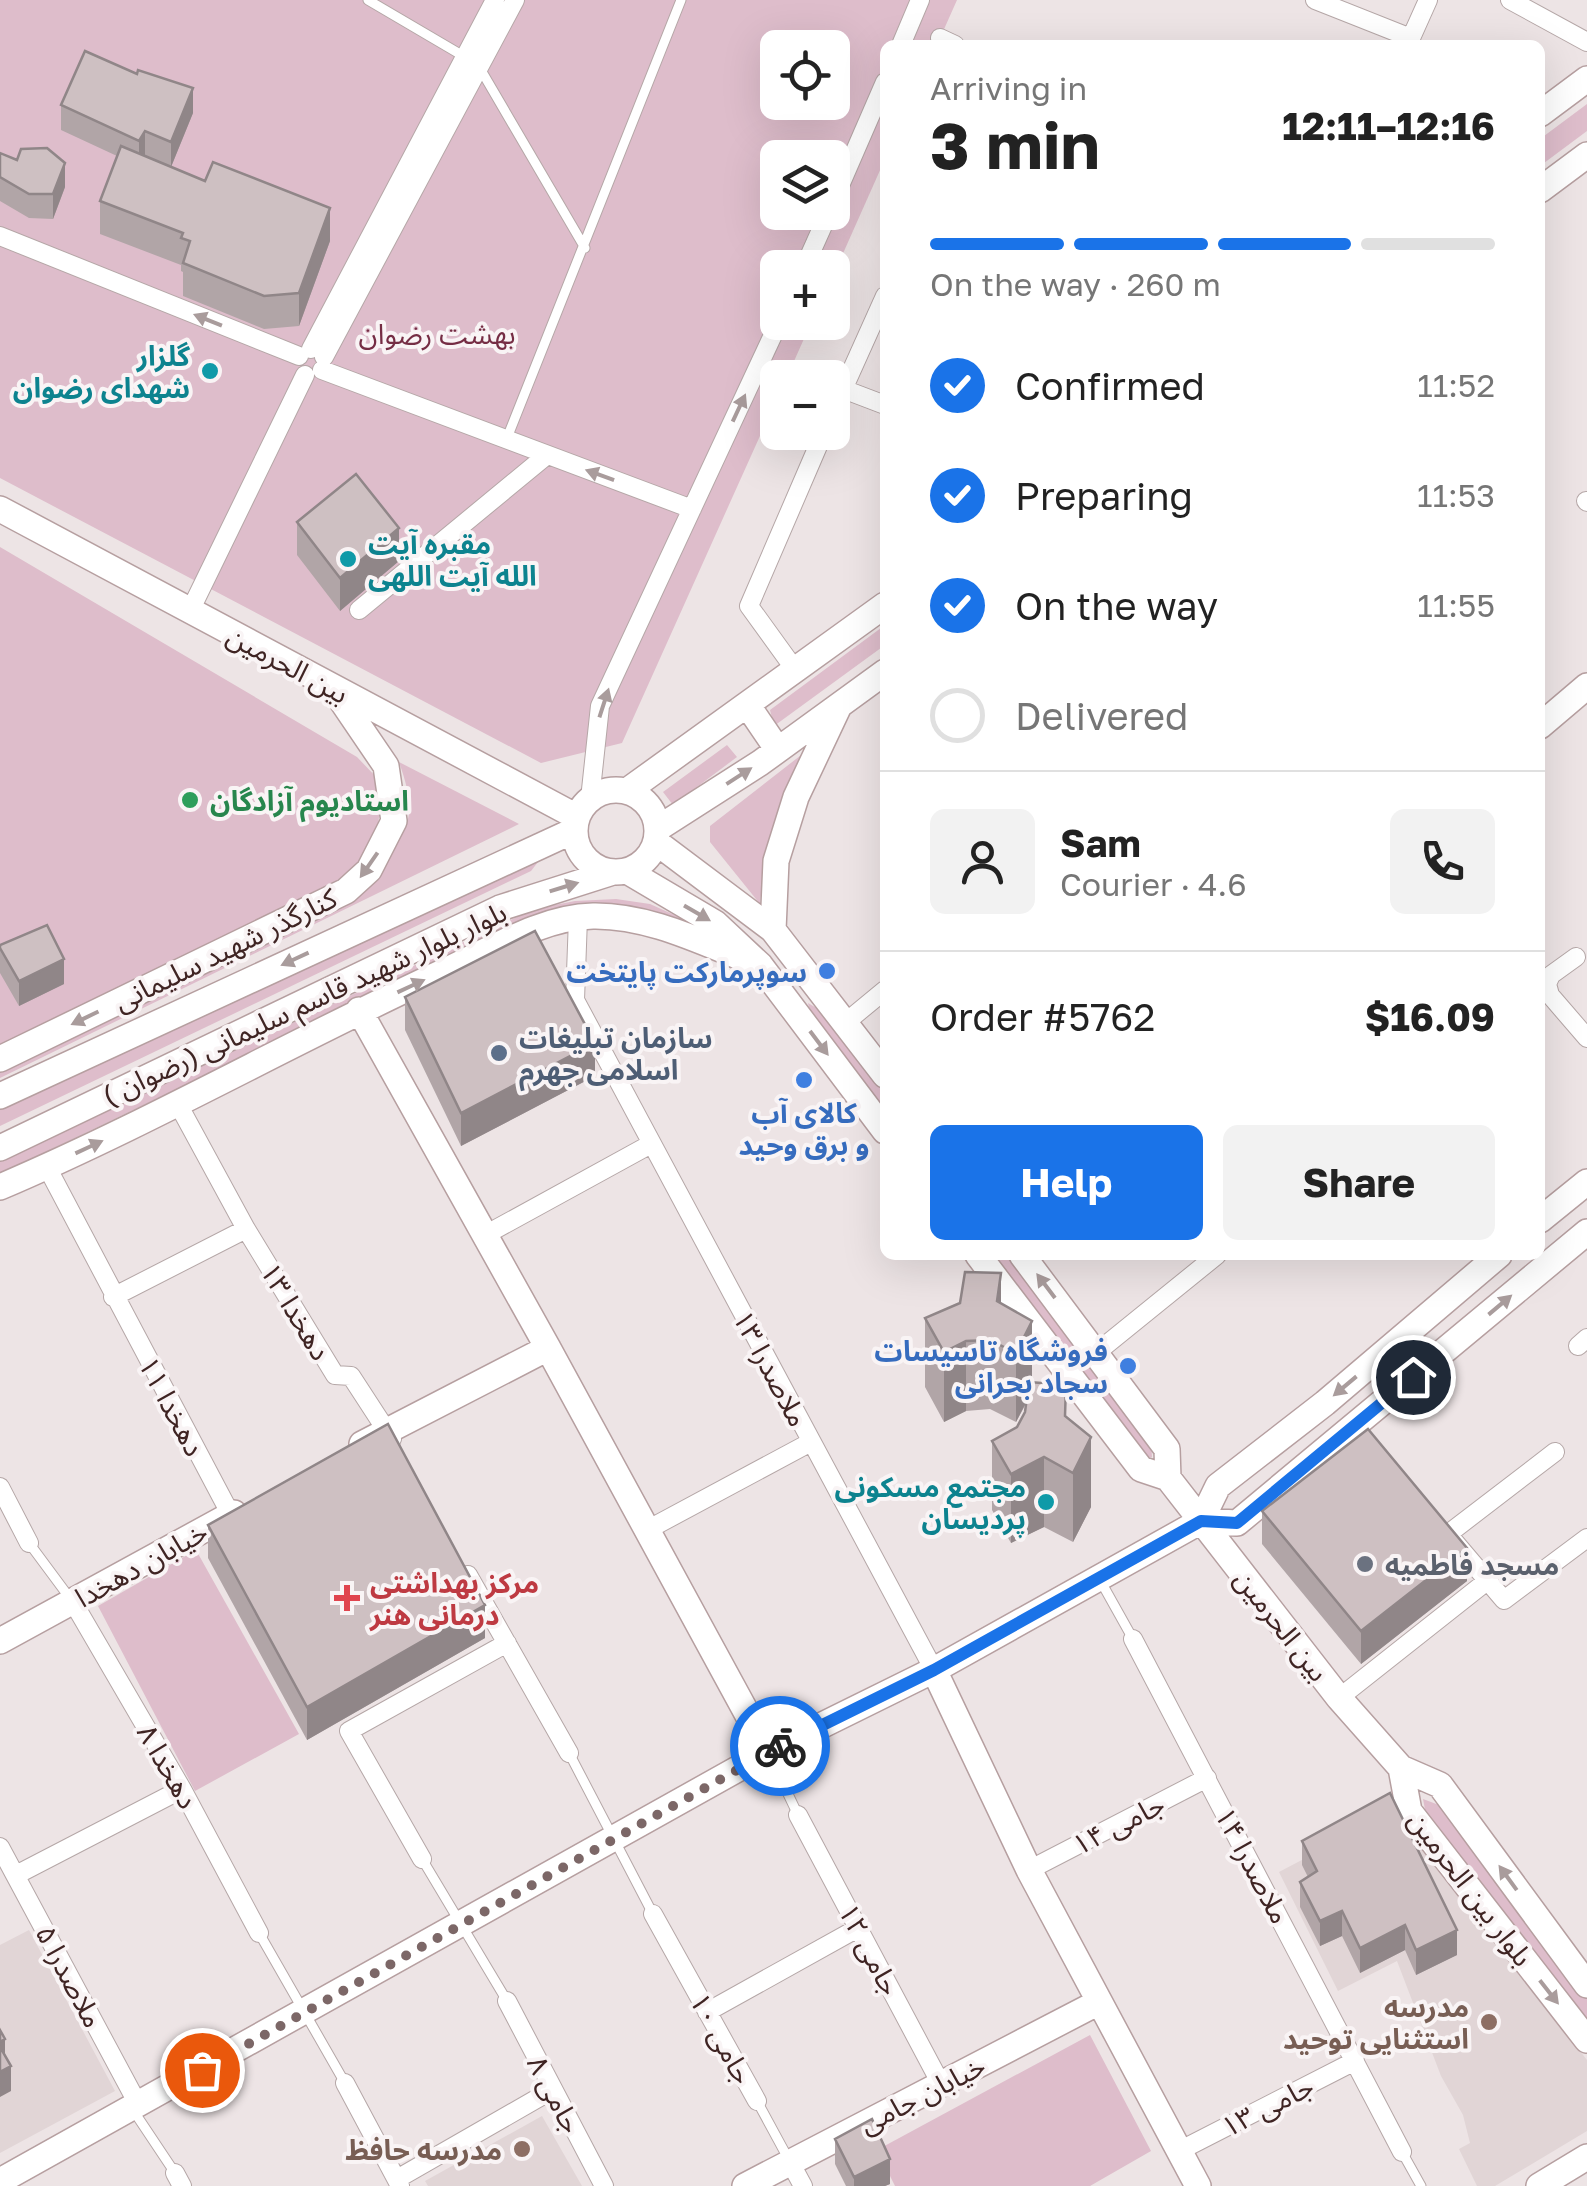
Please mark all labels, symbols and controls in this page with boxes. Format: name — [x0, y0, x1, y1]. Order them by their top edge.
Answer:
map controls — [760, 30, 850, 450]
button: locate — [760, 30, 850, 120]
text: Arriving in — [930, 69, 1087, 107]
text: 12:11–12:16 — [1282, 103, 1495, 148]
text: 3 min — [930, 105, 1100, 183]
button: layers — [760, 140, 850, 230]
button: + — [760, 250, 850, 340]
text: On the way · 260 m — [930, 265, 1221, 303]
one-way arrow — [193, 311, 223, 327]
park label: بهشت رضوان — [359, 317, 515, 351]
place label: گلزار شهدای رضوان — [13, 339, 190, 405]
icon: check — [930, 358, 985, 413]
marker: گلزار شهدای رضوان — [199, 360, 221, 382]
button: − — [760, 360, 850, 450]
text: Confirmed — [1015, 363, 1205, 408]
text: 11:52 — [1417, 366, 1495, 404]
one-way arrow — [731, 393, 747, 422]
one-way arrow — [585, 467, 615, 482]
icon: check — [930, 468, 985, 523]
text: Preparing — [1015, 473, 1193, 518]
text: 11:53 — [1417, 476, 1495, 514]
place label: مقبره آیت الله آیت اللهی — [368, 527, 537, 592]
marker: مقبره آیت الله آیت اللهی — [337, 548, 359, 570]
icon: check — [930, 578, 985, 633]
text: On the way — [1015, 583, 1218, 628]
text: 11:55 — [1417, 586, 1495, 624]
street label: بین الحرمین — [221, 618, 354, 711]
one-way arrow — [597, 687, 612, 717]
text: Delivered — [1015, 693, 1188, 738]
one-way arrow — [726, 768, 753, 786]
place label: استادیوم آزادگان — [210, 784, 409, 823]
marker: استادیوم آزادگان — [179, 789, 201, 811]
button: person — [930, 809, 1035, 914]
button: phone — [1390, 809, 1495, 914]
text: Sam — [1060, 820, 1141, 865]
one-way arrow — [360, 852, 379, 878]
text: Courier · 4.6 — [1060, 865, 1247, 903]
one-way arrow — [550, 879, 580, 894]
street label: کنارگذر شهید سلیمانی — [108, 881, 343, 1018]
street label: بلوار بلوار شهید قاسم سلیمانی (رضوان ) — [97, 895, 514, 1117]
one-way arrow — [683, 904, 711, 922]
one-way arrow — [281, 951, 310, 967]
place label: سوپرمارکت پایتخت — [566, 955, 807, 990]
marker: سوپرمارکت پایتخت — [816, 960, 838, 982]
one-way arrow — [397, 978, 426, 995]
text: Order #5762 — [930, 994, 1155, 1039]
text: $16.09 — [1365, 994, 1495, 1039]
one-way arrow — [70, 1009, 99, 1026]
place label: سازمان تبلیغات اسلامی جهرم — [519, 1021, 713, 1092]
one-way arrow — [808, 1030, 828, 1056]
marker: سازمان تبلیغات اسلامی جهرم — [488, 1042, 510, 1064]
marker: کالای آب و برق وحید — [793, 1069, 815, 1091]
place label: کالای آب و برق وحید — [739, 1096, 869, 1162]
button: Help — [930, 1125, 1203, 1240]
button: Share — [1223, 1125, 1495, 1240]
one-way arrow — [75, 1138, 104, 1155]
street label: دهخدا ۱۳ — [254, 1256, 338, 1366]
one-way arrow — [1036, 1273, 1056, 1299]
one-way arrow — [1487, 1295, 1512, 1316]
street label: ملاصدرا ۱۳ — [726, 1304, 815, 1432]
place label: فروشگاه تاسیسات سجاد بحرانی — [874, 1334, 1108, 1400]
pin — [1371, 1335, 1456, 1420]
icon: home — [1386, 1350, 1441, 1405]
street label: دهخدا ۱۱ — [132, 1351, 212, 1461]
marker: فروشگاه تاسیسات سجاد بحرانی — [1117, 1355, 1139, 1377]
one-way arrow — [1333, 1375, 1358, 1397]
place label: مجتمع مسکونی پردیسان — [835, 1470, 1026, 1537]
marker: مجتمع مسکونی پردیسان — [1035, 1491, 1057, 1513]
street label: خیابان دهخدا — [69, 1514, 213, 1614]
place label: مسجد فاطمیه — [1385, 1548, 1559, 1581]
marker: مسجد فاطمیه — [1354, 1553, 1376, 1575]
street label: بین الحرمین — [1227, 1563, 1336, 1688]
place label: مرکز بهداشتی درمانی هنر — [369, 1566, 539, 1632]
marker: مرکز بهداشتی درمانی هنر — [334, 1585, 360, 1611]
courier — [730, 1696, 830, 1796]
street label: دهخدا ۸ — [131, 1718, 205, 1814]
icon: bike — [753, 1719, 808, 1774]
street label: جامی ۱۴ — [1066, 1787, 1170, 1862]
street label: ملاصدرا ۱۴ — [1208, 1801, 1297, 1929]
street label: بلوار بین الحرمین — [1401, 1804, 1540, 1973]
one-way arrow — [1499, 1865, 1519, 1891]
street label: جامی ۱۲ — [831, 1898, 908, 2001]
street label: ملاصدرا ۵ — [29, 1919, 111, 2033]
one-way arrow — [1539, 1979, 1559, 2005]
street label: جامی ۱۰ — [683, 1987, 760, 2090]
place label: مدرسه استثنایی توحید — [1283, 1990, 1469, 2055]
marker: مدرسه استثنایی توحید — [1478, 2011, 1500, 2033]
pin — [160, 2028, 245, 2113]
icon: bag — [175, 2043, 230, 2098]
street label: خیابان جامی — [854, 2048, 991, 2141]
street label: جامی ۸ — [520, 2050, 589, 2139]
street label: جامی ۱۳ — [1215, 2069, 1319, 2144]
place label: مدرسه حافظ — [345, 2133, 502, 2167]
marker: مدرسه حافظ — [511, 2138, 533, 2160]

